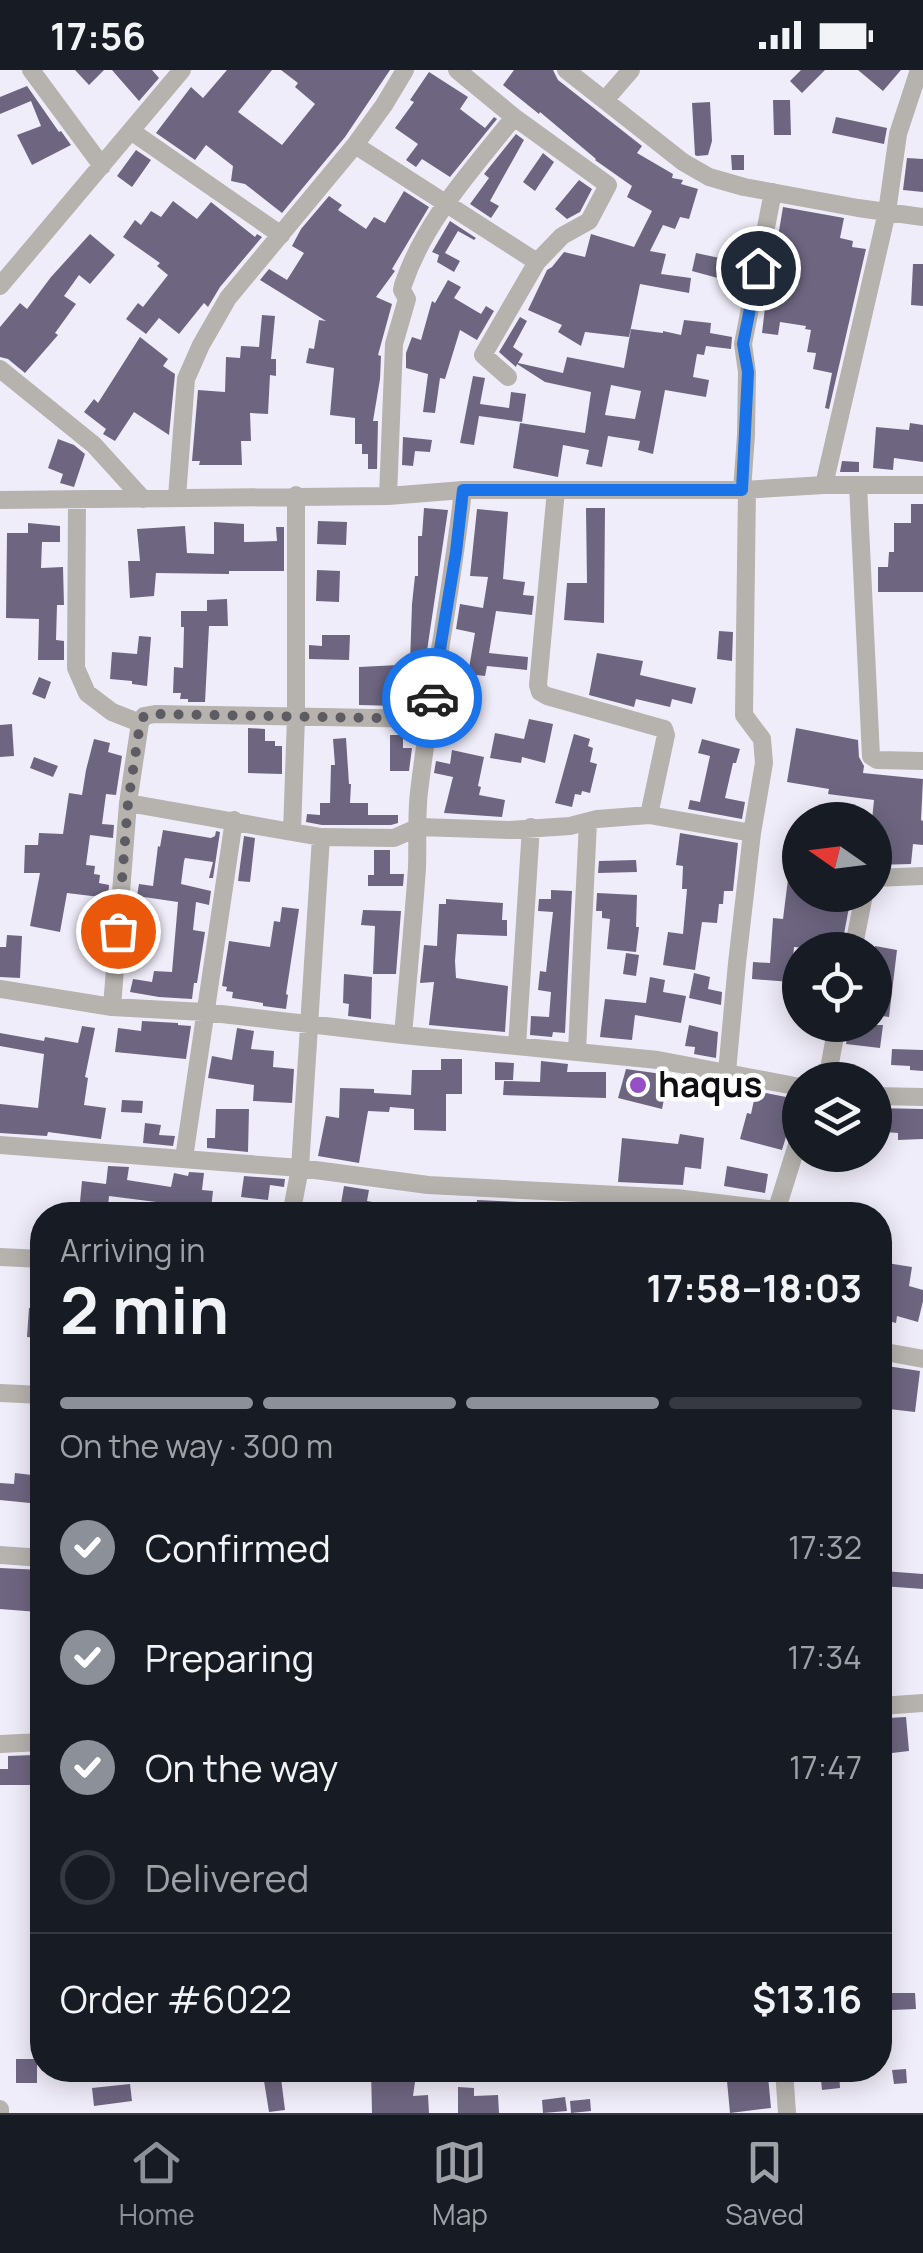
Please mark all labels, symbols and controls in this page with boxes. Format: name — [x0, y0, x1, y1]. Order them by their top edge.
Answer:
text: 17:56 — [50, 9, 146, 61]
pin — [716, 226, 801, 311]
icon: home — [731, 241, 786, 296]
courier — [382, 648, 482, 748]
icon: car — [405, 671, 460, 726]
north arrow — [782, 802, 892, 912]
map controls — [782, 802, 892, 1172]
pin — [76, 889, 161, 974]
icon: bag — [91, 904, 146, 959]
button: locate — [782, 932, 892, 1042]
place label: haqus — [658, 1060, 763, 1108]
button: layers — [782, 1062, 892, 1172]
marker: haqus — [627, 1074, 649, 1096]
text: Arriving in — [60, 1228, 205, 1272]
text: 17:58–18:03 — [646, 1261, 862, 1313]
text: 2 min — [60, 1265, 229, 1354]
text: On the way · 300 m — [60, 1424, 333, 1468]
icon: check — [60, 1520, 115, 1575]
text: Confirmed — [145, 1521, 331, 1573]
text: 17:32 — [788, 1525, 862, 1569]
icon: check — [60, 1630, 115, 1685]
text: Preparing — [145, 1631, 314, 1683]
text: 17:34 — [787, 1635, 862, 1679]
icon: check — [60, 1740, 115, 1795]
text: On the way — [145, 1741, 338, 1793]
text: 17:47 — [789, 1745, 862, 1789]
text: Delivered — [145, 1851, 309, 1903]
text: Order #6022 — [60, 1972, 292, 2024]
text: $13.16 — [752, 1972, 862, 2024]
tab: Home — [119, 2135, 195, 2233]
tab: Map — [432, 2135, 488, 2233]
tab: Saved — [725, 2135, 804, 2233]

